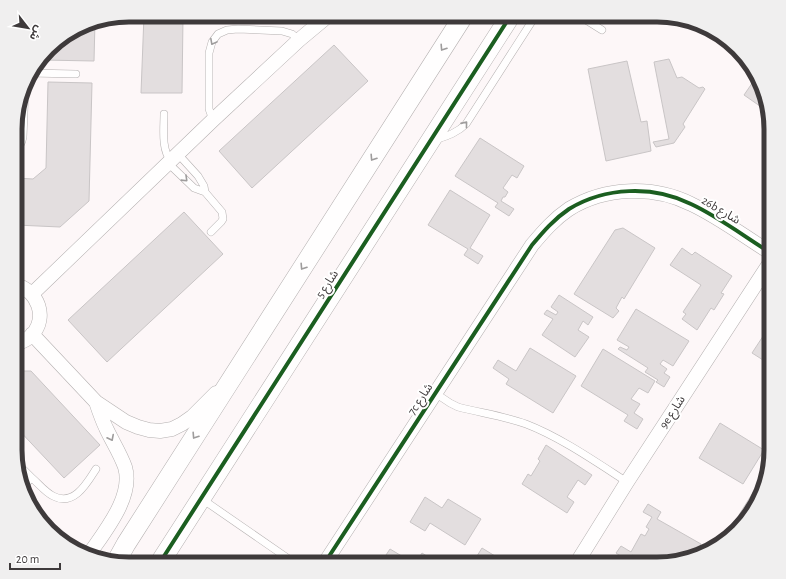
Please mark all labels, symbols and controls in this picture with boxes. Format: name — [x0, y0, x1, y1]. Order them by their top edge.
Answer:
north arrow — [8, 8, 48, 48]
text: ش — [27, 23, 45, 42]
one-way arrow — [211, 38, 218, 45]
one-way arrow — [440, 44, 448, 51]
one-way arrow — [460, 121, 467, 128]
one-way arrow — [371, 153, 378, 160]
one-way arrow — [180, 174, 188, 182]
street label: 26b شارع — [698, 194, 742, 229]
one-way arrow — [300, 263, 308, 270]
street label: شارع 5 — [314, 268, 343, 302]
street label: 7c شارع — [405, 381, 437, 419]
street label: 9e شارع — [657, 393, 690, 432]
one-way arrow — [193, 432, 200, 439]
one-way arrow — [106, 434, 114, 441]
scale bar — [10, 545, 60, 571]
text: 20 m — [16, 553, 39, 565]

